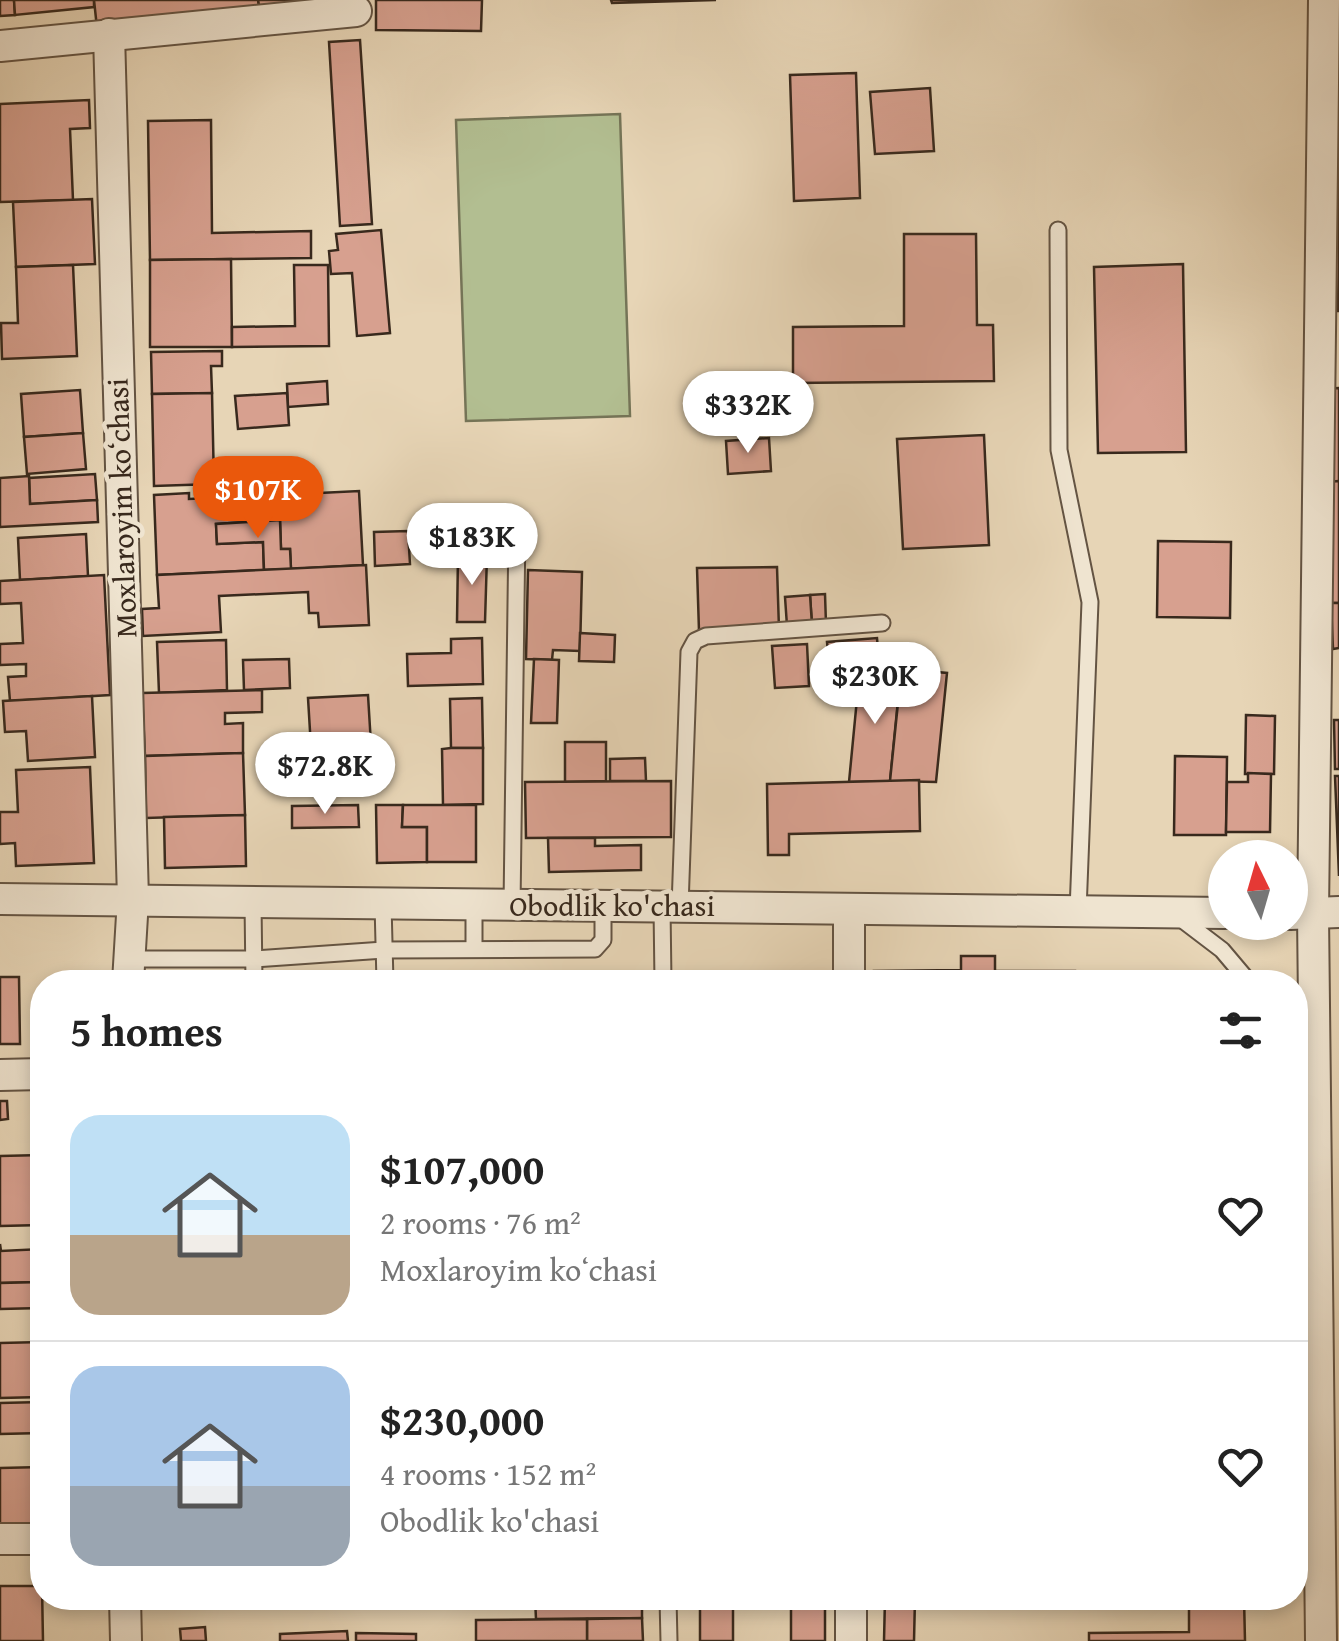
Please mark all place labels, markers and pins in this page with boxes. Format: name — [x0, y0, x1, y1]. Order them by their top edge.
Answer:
pin: $332K — [678, 371, 818, 456]
pin: $107K — [188, 456, 328, 541]
pin: $183K — [402, 503, 542, 588]
pin: $230K — [805, 642, 945, 727]
pin: $72.8K — [244, 732, 406, 817]

